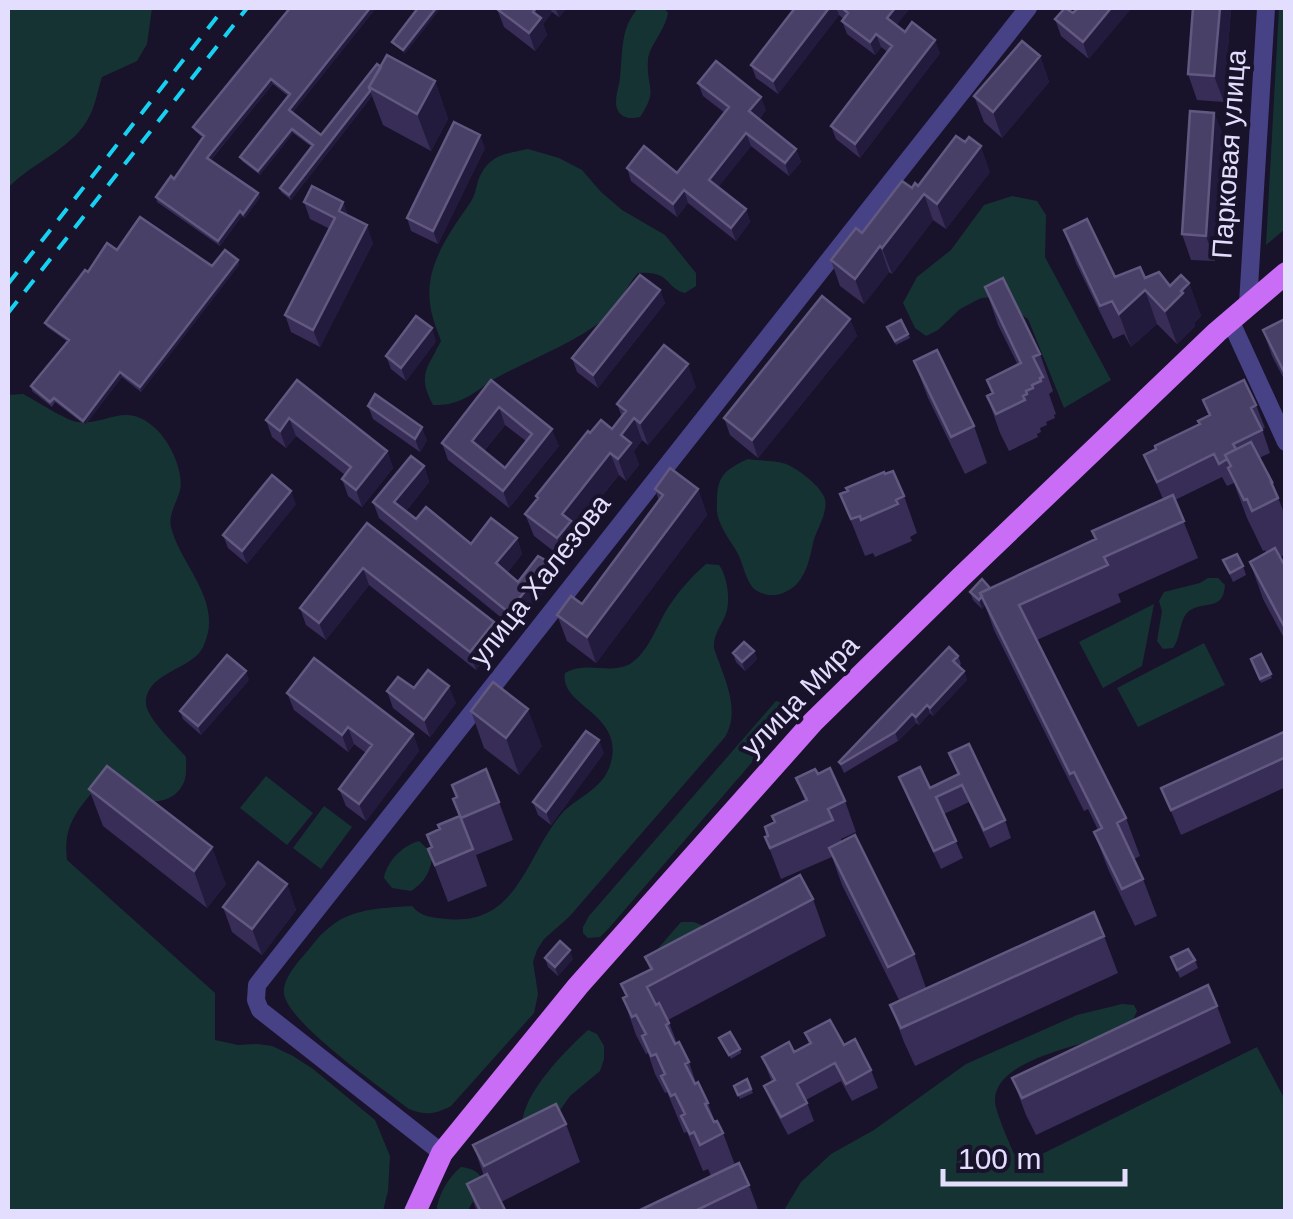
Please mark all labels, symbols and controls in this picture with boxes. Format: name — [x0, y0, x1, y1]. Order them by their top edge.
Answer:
street label: Парковая улица — [1206, 48, 1252, 260]
street label: улица Халезова — [464, 488, 617, 672]
street label: улица Мира — [735, 629, 865, 762]
scale bar — [943, 1124, 1126, 1186]
text: 100 m — [958, 1142, 1041, 1175]

